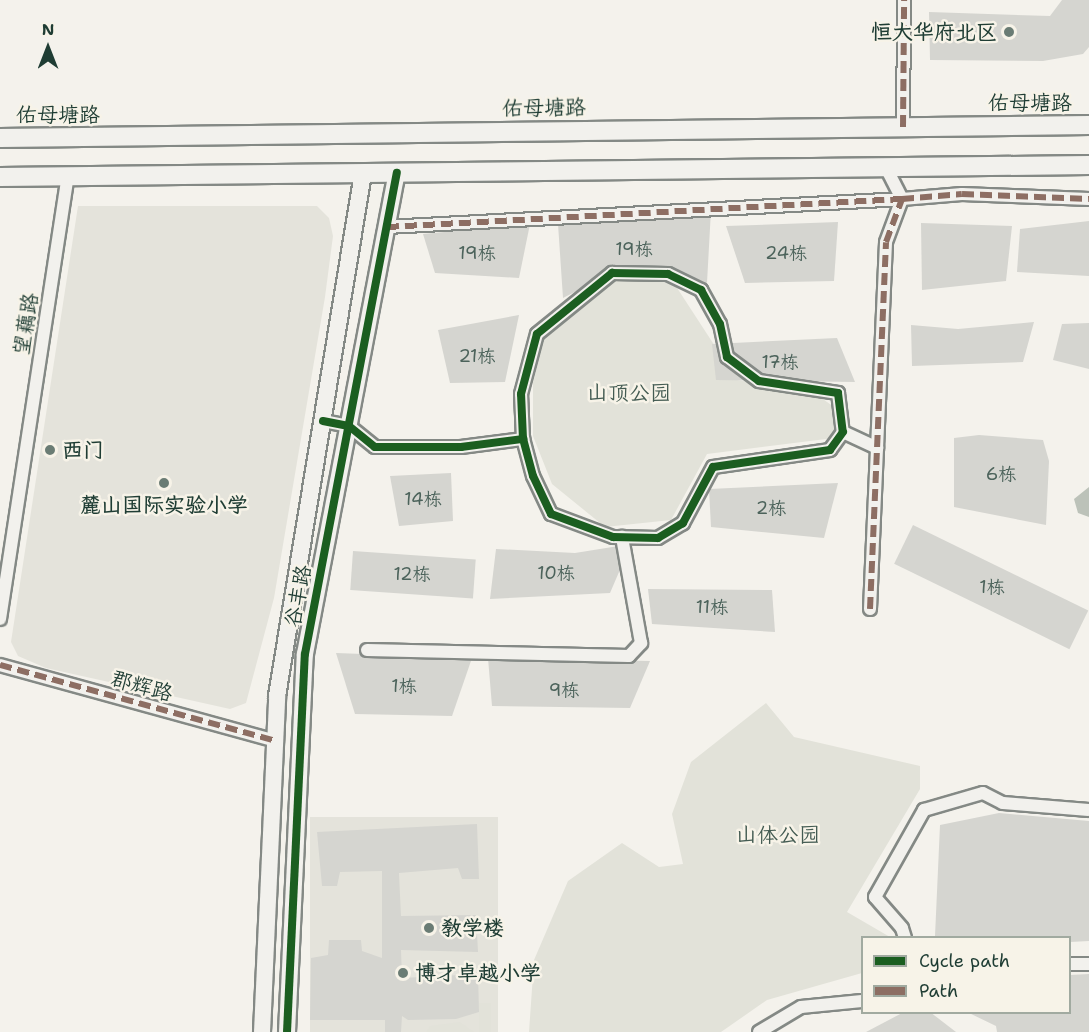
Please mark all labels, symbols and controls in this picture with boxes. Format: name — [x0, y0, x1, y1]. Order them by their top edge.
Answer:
north arrow — [18, 18, 78, 78]
text: N — [42, 19, 54, 40]
place label: 恒大华府北区 — [871, 19, 997, 45]
marker: 恒大华府北区 — [1002, 25, 1016, 39]
street label: 佑母塘路 — [988, 90, 1072, 116]
street label: 佑母塘路 — [502, 95, 586, 121]
street label: 佑母塘路 — [16, 102, 100, 128]
house number: 19栋 — [615, 238, 653, 260]
house number: 19栋 — [458, 242, 496, 264]
house number: 24栋 — [765, 242, 807, 264]
street label: 望藕路 — [9, 291, 43, 357]
house number: 21栋 — [458, 345, 496, 367]
house number: 17栋 — [761, 351, 799, 373]
park label: 山顶公园 — [587, 380, 671, 406]
place label: 西门 — [62, 437, 104, 463]
marker: 西门 — [43, 443, 57, 457]
house number: 6栋 — [986, 463, 1016, 485]
marker: 麓山国际实验小学 — [157, 476, 171, 490]
house number: 14栋 — [404, 488, 442, 510]
place label: 麓山国际实验小学 — [80, 492, 248, 518]
house number: 2栋 — [756, 497, 786, 519]
house number: 10栋 — [537, 562, 575, 584]
street label: 谷丰路 — [280, 563, 316, 629]
house number: 12栋 — [393, 563, 431, 585]
house number: 1栋 — [979, 576, 1005, 598]
house number: 11栋 — [696, 596, 728, 618]
street label: 郡辉路 — [108, 666, 176, 706]
house number: 1栋 — [391, 675, 417, 697]
house number: 9栋 — [549, 679, 579, 701]
park label: 山体公园 — [736, 822, 820, 848]
place label: 教学楼 — [441, 915, 504, 941]
marker: 教学楼 — [422, 921, 436, 935]
legend — [861, 936, 1071, 1014]
text: Cycle path — [919, 949, 1010, 973]
place label: 博才卓越小学 — [415, 960, 541, 986]
marker: 博才卓越小学 — [396, 966, 410, 980]
text: Path — [919, 979, 958, 1003]

